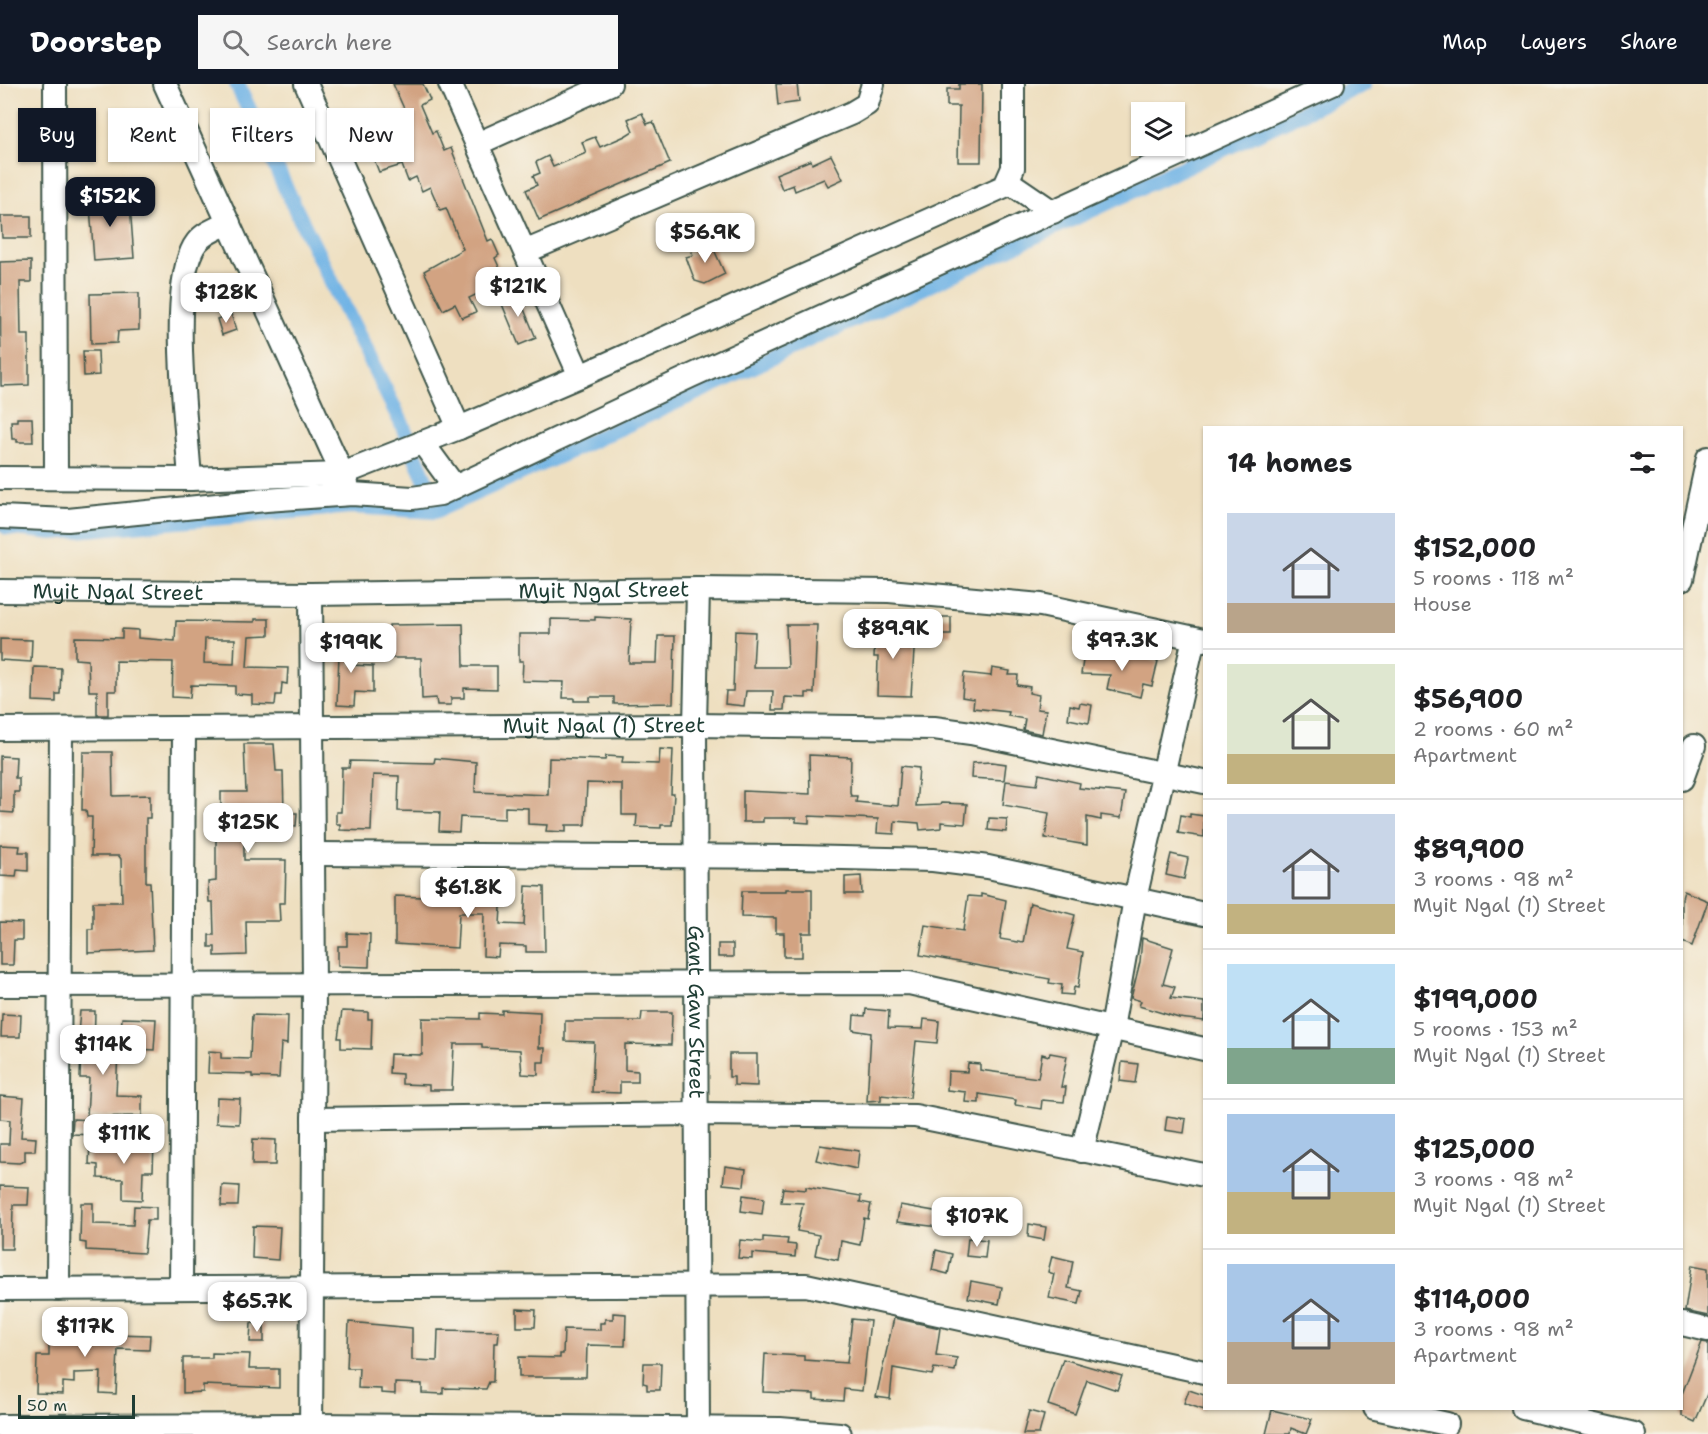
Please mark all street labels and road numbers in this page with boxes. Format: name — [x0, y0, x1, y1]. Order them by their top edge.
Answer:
street label: Myit Ngal Street — [518, 575, 690, 605]
street label: Myit Ngal Street — [32, 577, 204, 607]
street label: Myit Ngal (1) Street — [503, 711, 705, 740]
street label: Gant Gaw Street — [682, 925, 711, 1099]

